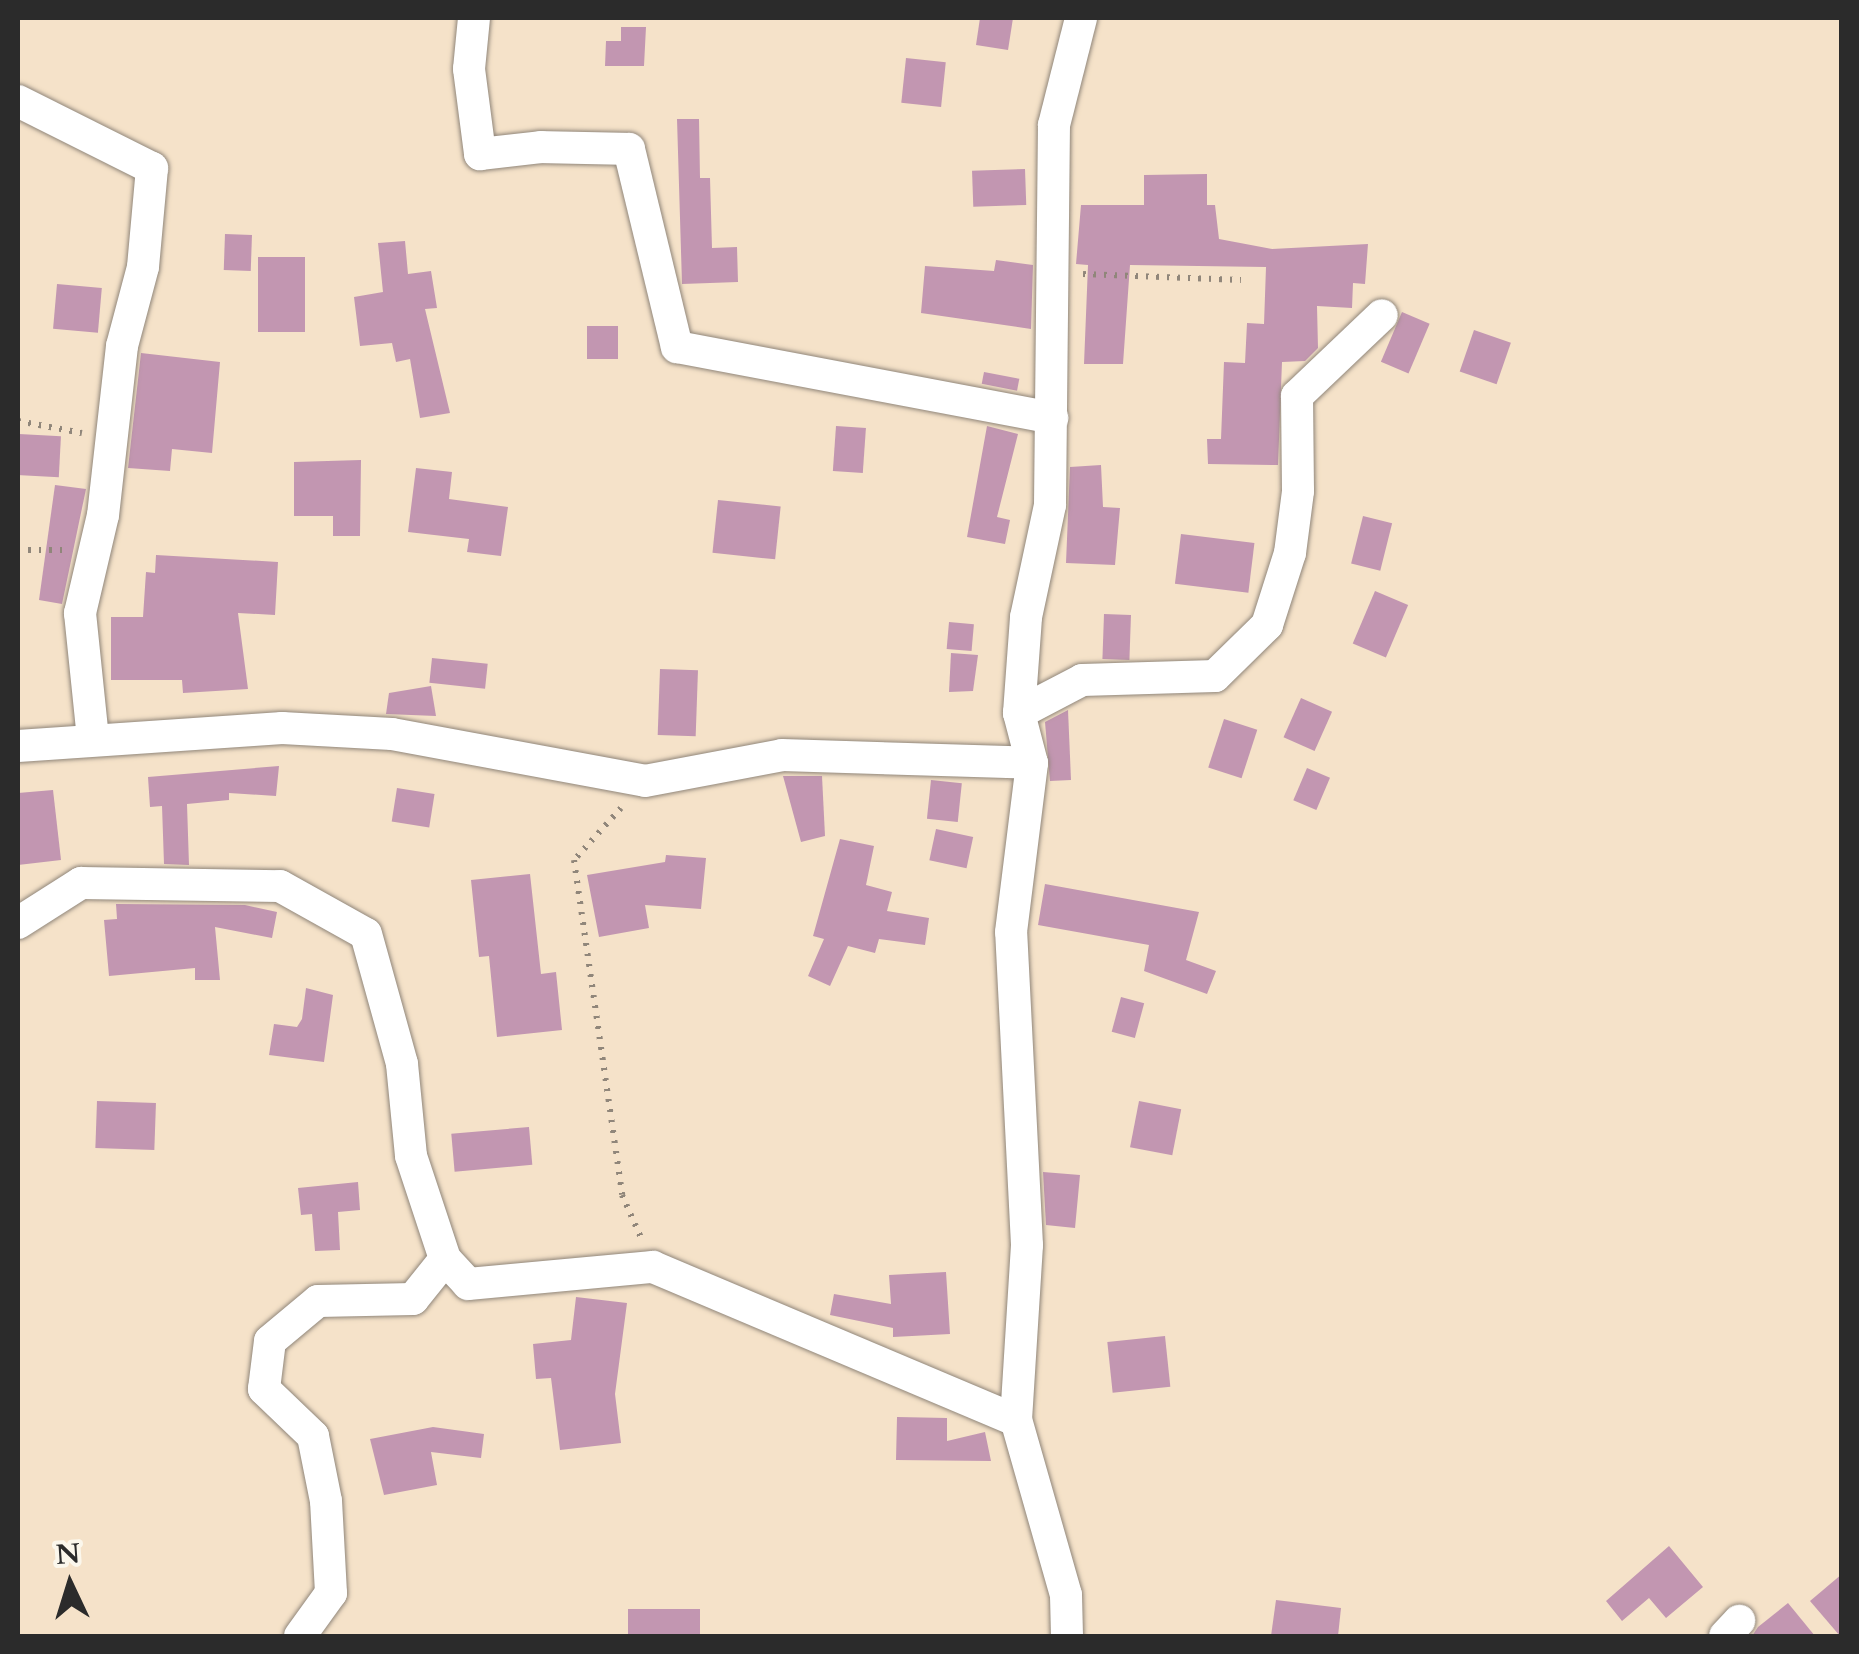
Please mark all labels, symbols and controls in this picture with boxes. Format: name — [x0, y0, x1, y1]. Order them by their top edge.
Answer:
north arrow — [20, 1534, 120, 1634]
text: N — [54, 1534, 81, 1574]

